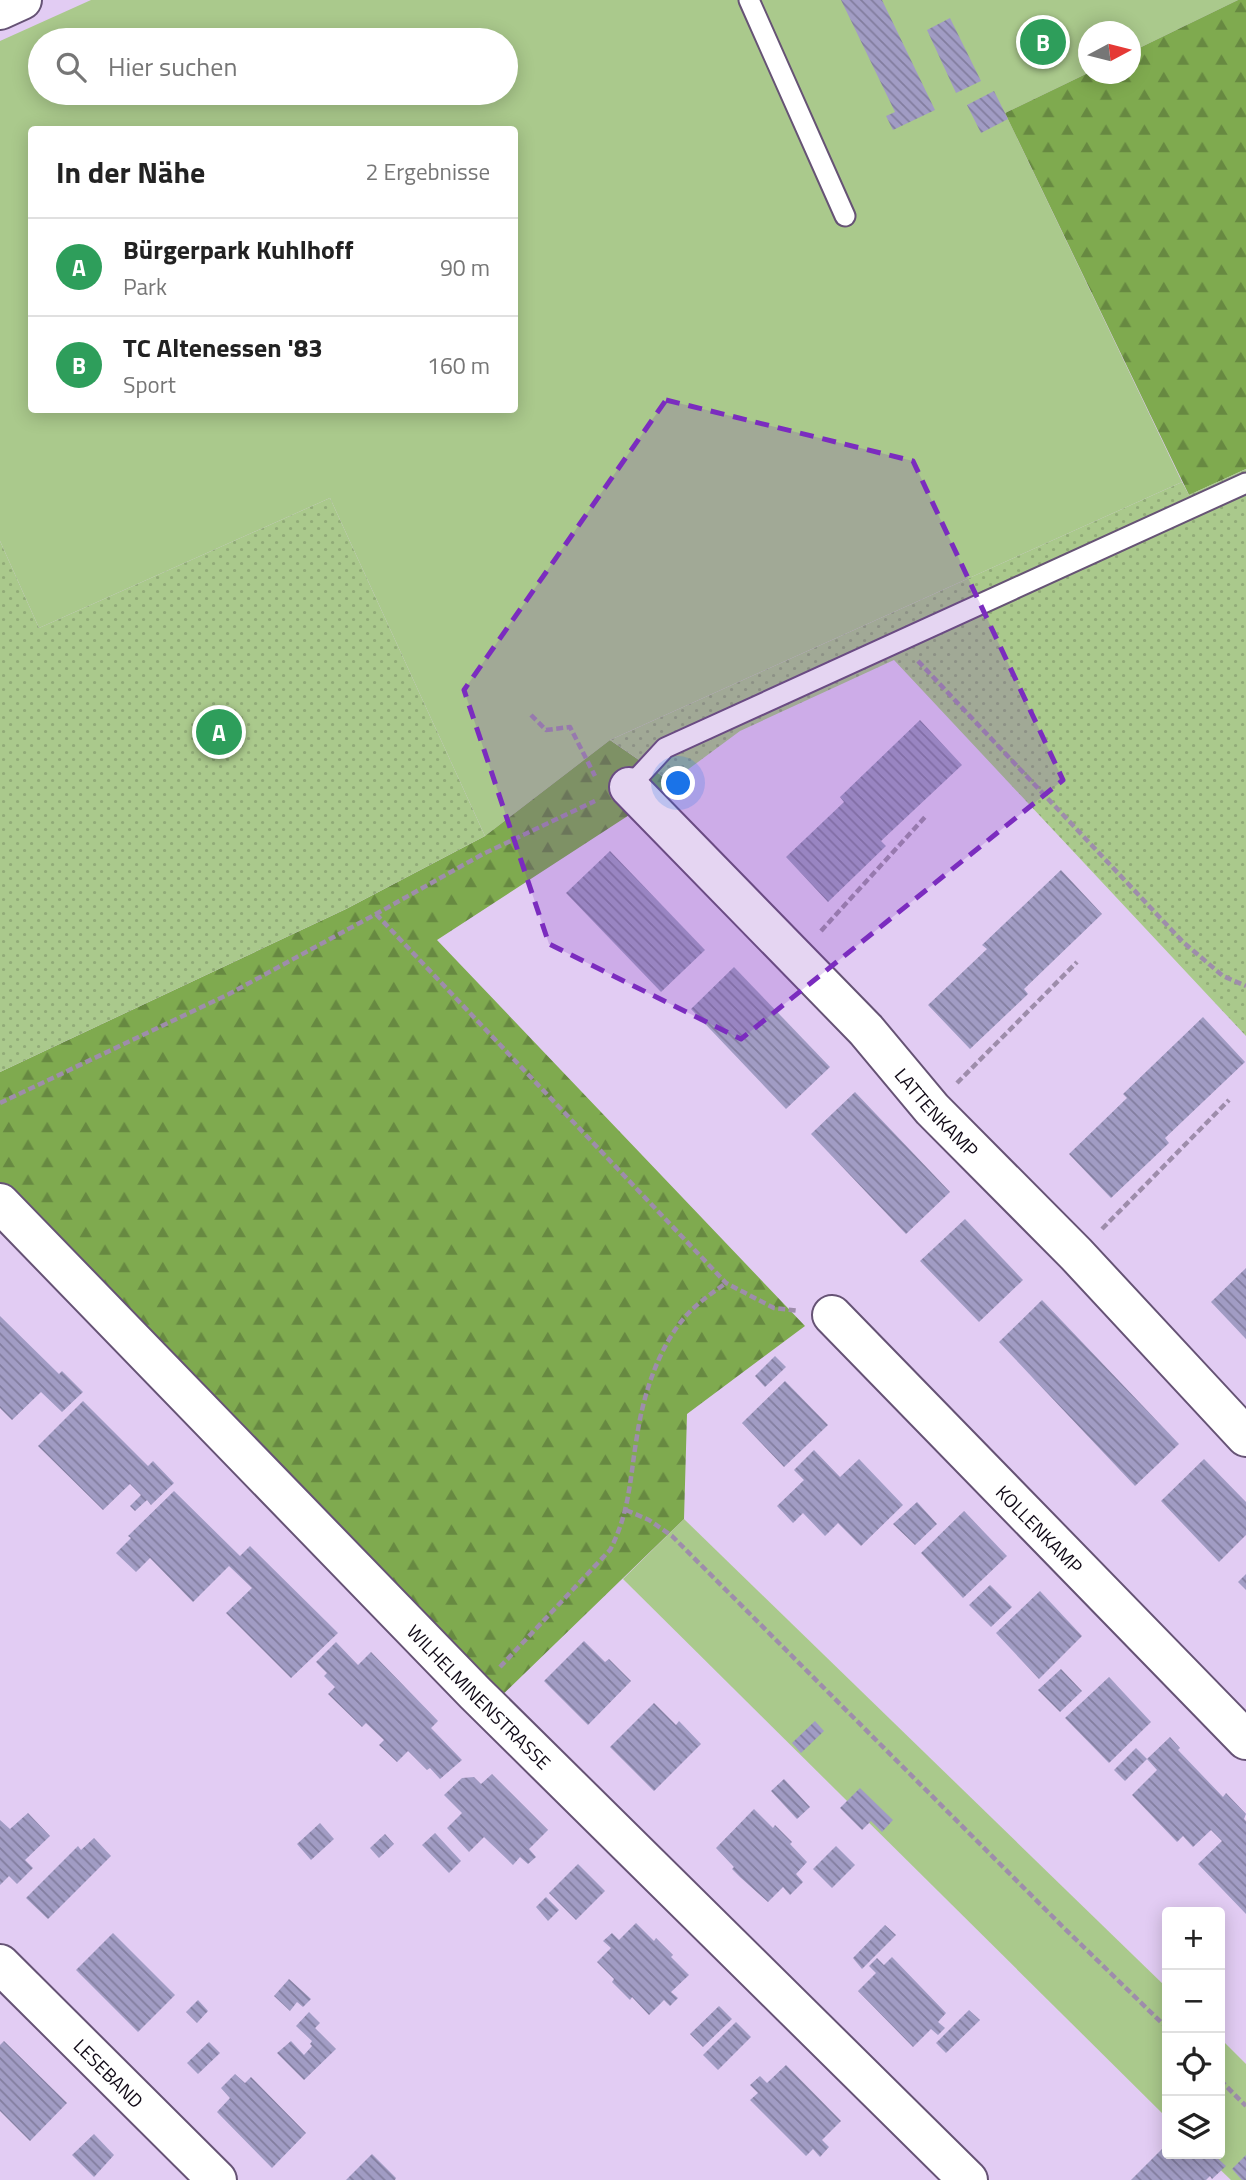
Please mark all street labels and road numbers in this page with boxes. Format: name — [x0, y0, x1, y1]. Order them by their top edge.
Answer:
street label: LATTENKAMP — [888, 1061, 986, 1163]
street label: KOLLENKAMP — [990, 1478, 1090, 1579]
street label: WILHELMINENSTRASSE — [401, 1617, 558, 1775]
street label: LESEBAND — [68, 2031, 151, 2114]

